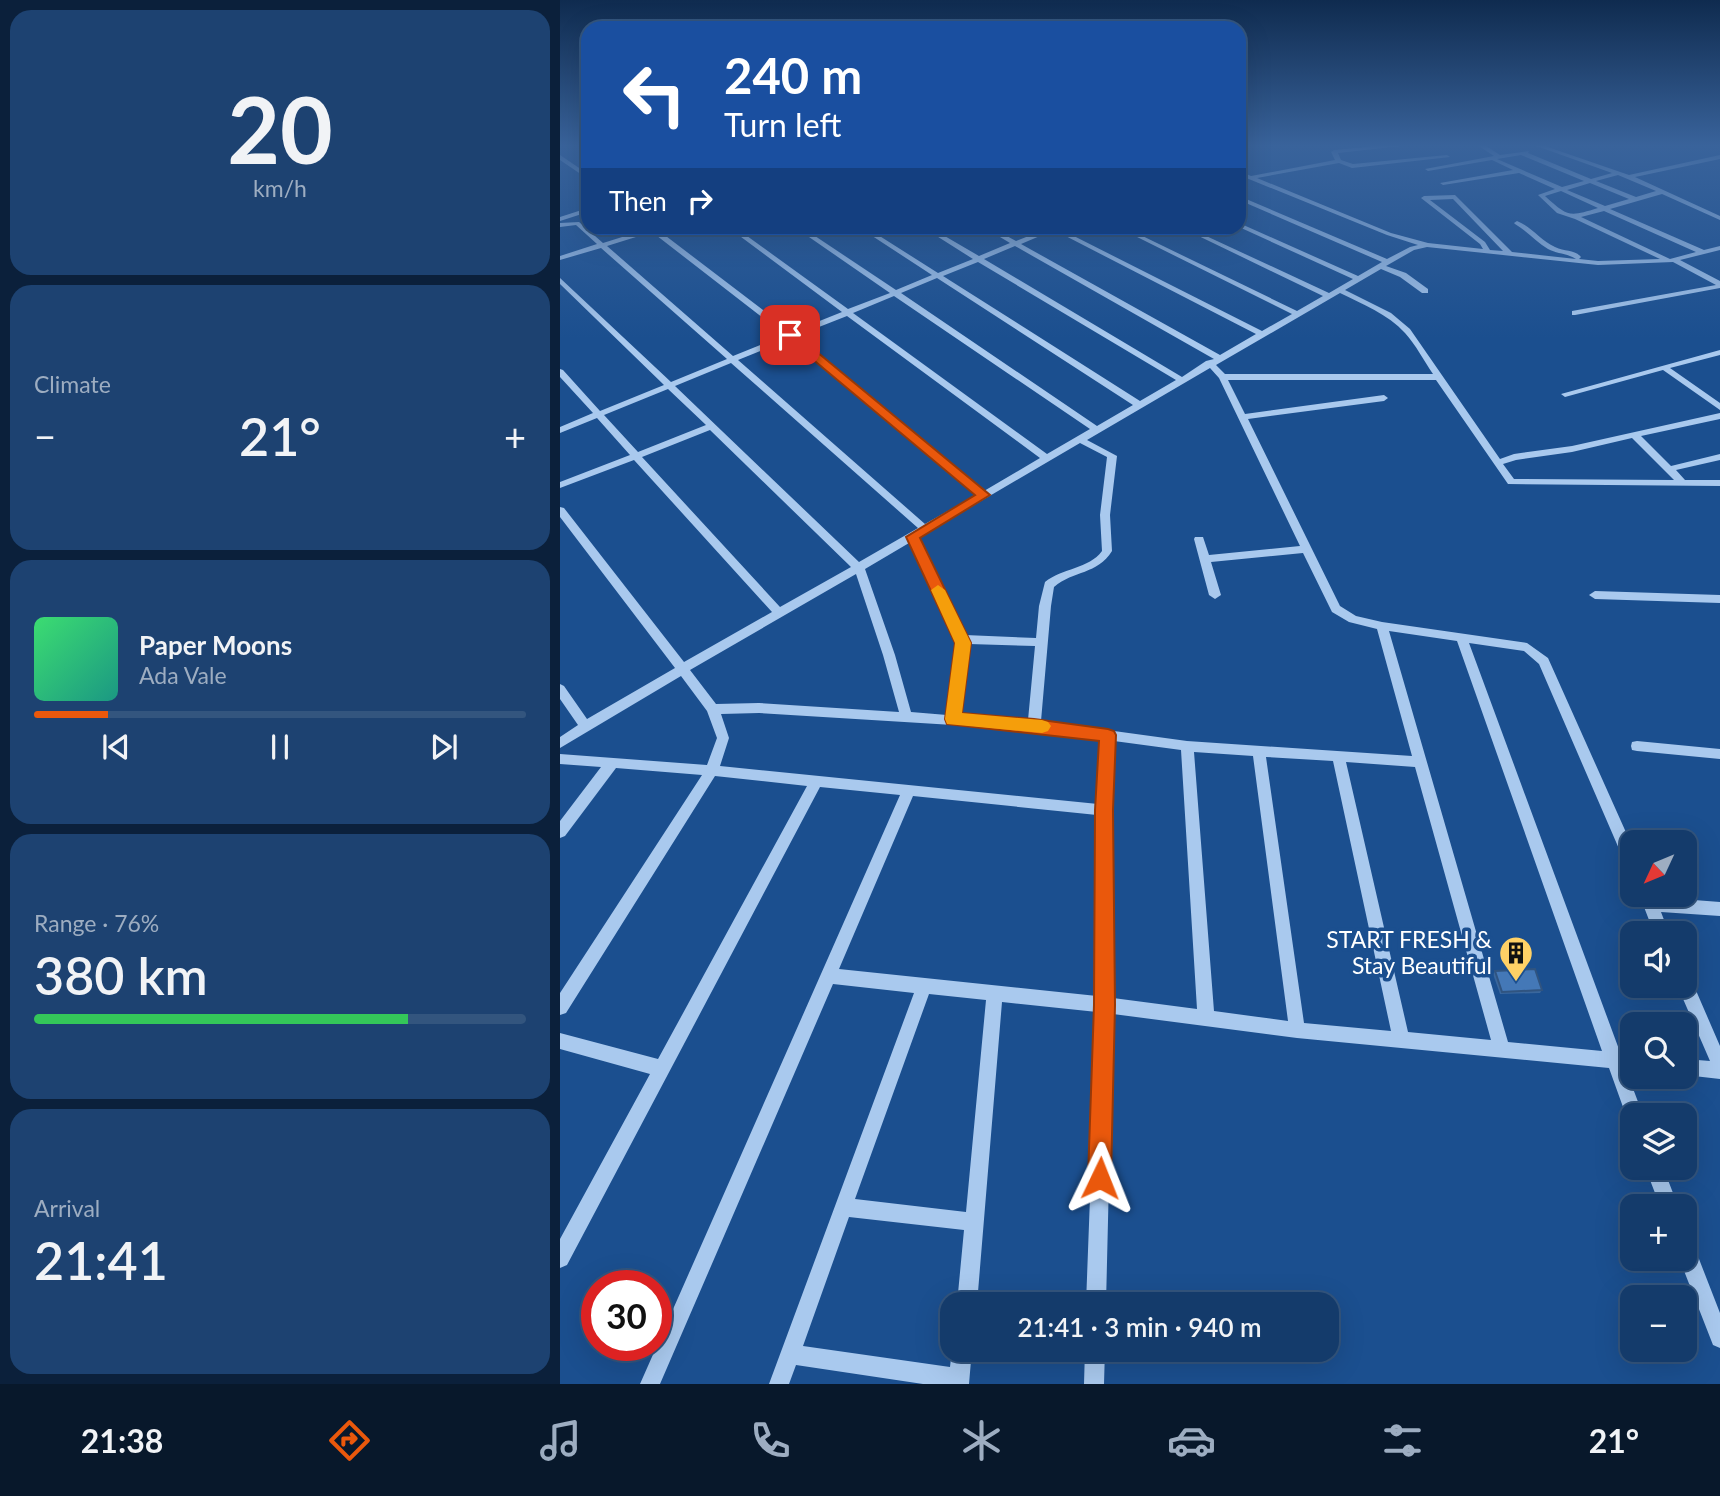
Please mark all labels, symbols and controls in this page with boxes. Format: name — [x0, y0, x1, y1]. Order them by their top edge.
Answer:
text: 240 m — [724, 46, 862, 104]
icon: left — [609, 49, 700, 140]
text: 20 — [227, 74, 333, 183]
text: Turn left — [724, 105, 841, 144]
text: km/h — [253, 174, 307, 202]
icon: right — [681, 182, 719, 220]
text: Then — [609, 185, 667, 217]
pin — [760, 305, 820, 365]
icon: arrive — [771, 316, 809, 354]
text: Climate — [34, 370, 111, 398]
text: 21° — [239, 405, 321, 467]
text: − — [34, 413, 56, 459]
text: + — [504, 413, 526, 459]
text: Paper Moons — [139, 629, 292, 661]
text: Ada Vale — [139, 661, 227, 689]
icon: previous — [97, 728, 135, 766]
icon: pause — [261, 728, 299, 766]
icon: next — [425, 728, 463, 766]
north arrow — [1620, 830, 1698, 906]
map controls — [1620, 830, 1697, 1362]
text: Range · 76% — [34, 909, 159, 937]
button: sound — [1620, 921, 1697, 998]
place label: START FRESH & Stay Beautiful — [1326, 925, 1493, 979]
building icon: START FRESH & Stay Beautiful — [1497, 934, 1535, 983]
text: 380 km — [34, 944, 208, 1006]
button: search — [1620, 1012, 1697, 1089]
button: layers — [1620, 1103, 1697, 1180]
position arrow — [1063, 1141, 1137, 1215]
text: Arrival — [34, 1194, 100, 1222]
button: + — [1620, 1194, 1697, 1271]
text: 21:41 — [34, 1229, 168, 1291]
speed limit sign: 30 — [581, 1270, 672, 1361]
button: − — [1620, 1285, 1697, 1362]
text: 21:41 · 3 min · 940 m — [1017, 1311, 1262, 1343]
icon: directions — [325, 1416, 374, 1465]
icon: music — [536, 1416, 585, 1465]
icon: phone — [746, 1416, 795, 1465]
icon: climate — [957, 1416, 1006, 1465]
icon: car — [1167, 1416, 1216, 1465]
icon: filters — [1378, 1416, 1427, 1465]
text: 21:38 — [81, 1421, 163, 1460]
text: 21° — [1589, 1421, 1639, 1460]

